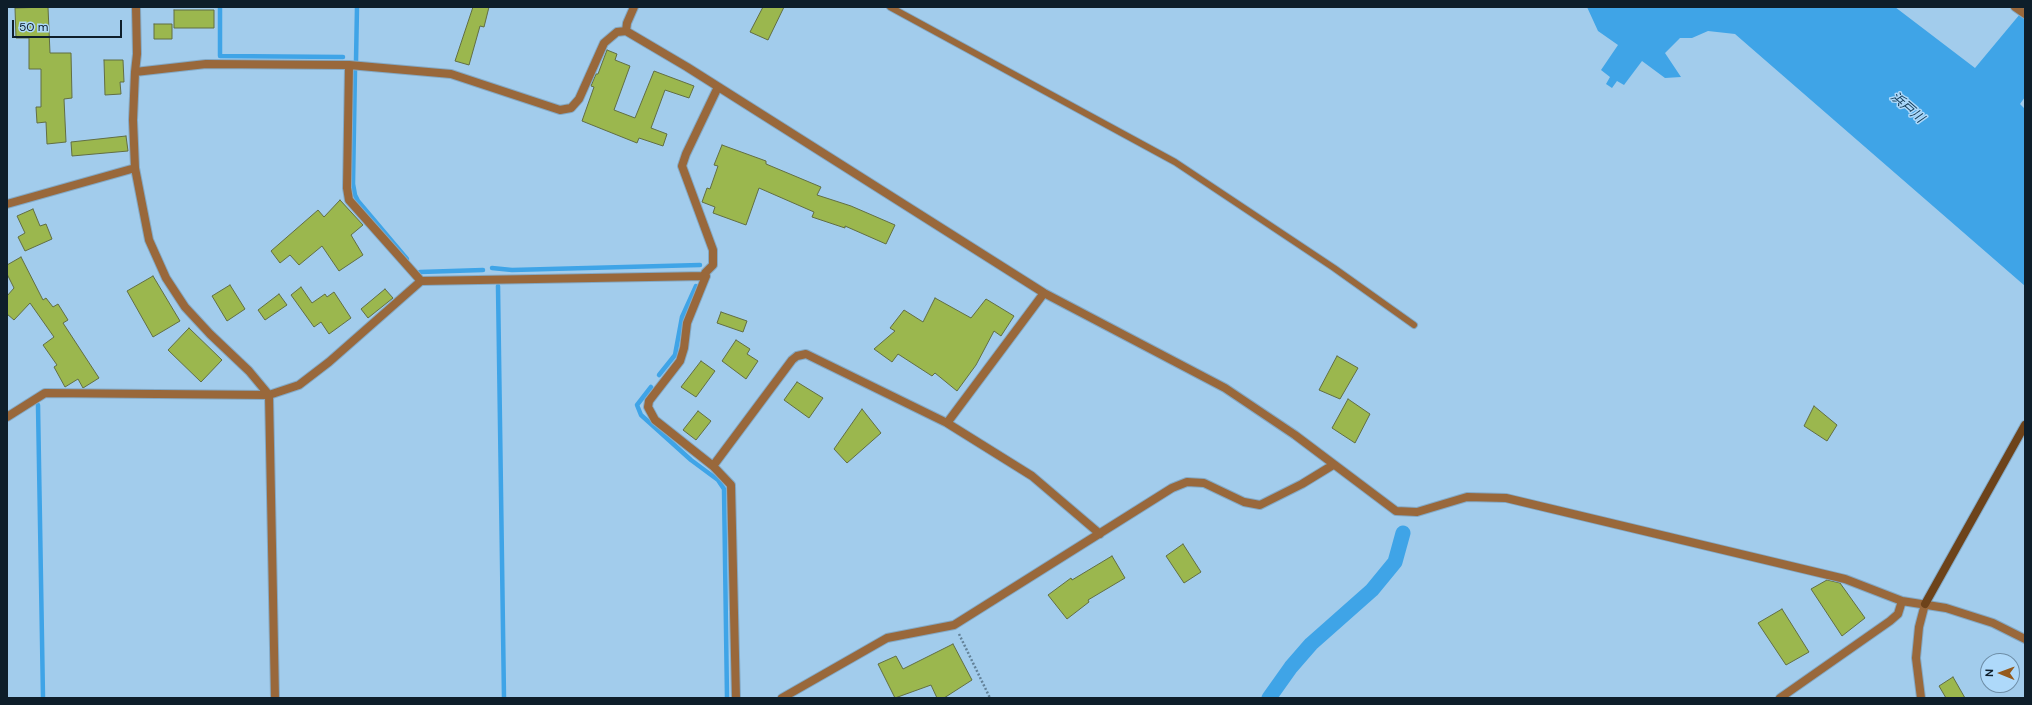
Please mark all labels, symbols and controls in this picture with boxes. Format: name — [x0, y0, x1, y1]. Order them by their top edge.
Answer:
scale bar — [14, 12, 124, 38]
text: 50 m — [19, 19, 48, 35]
water label: 浜戸川 — [1887, 89, 1927, 127]
north arrow — [1980, 653, 2020, 693]
text: N — [1982, 669, 1996, 677]

